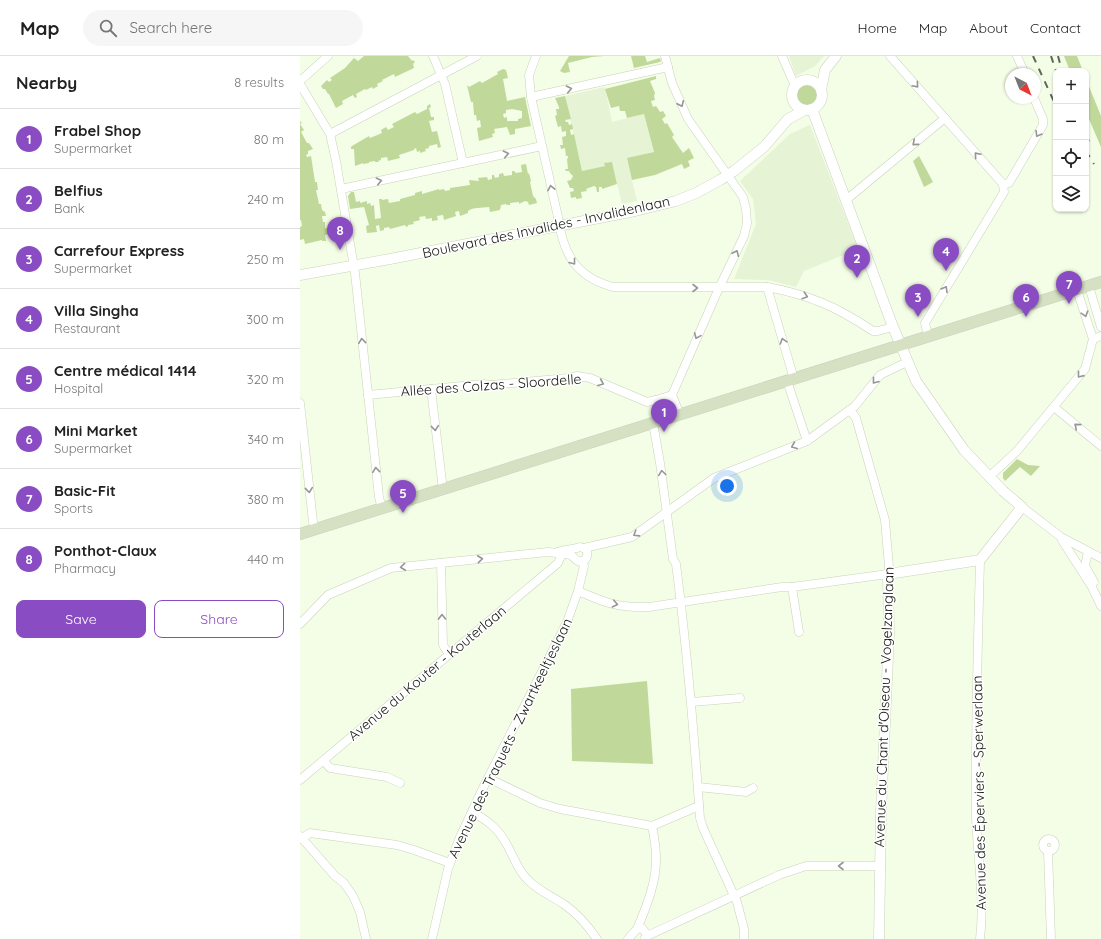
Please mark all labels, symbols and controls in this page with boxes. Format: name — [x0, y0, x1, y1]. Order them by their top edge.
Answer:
search box — [83, 10, 363, 46]
text: Map — [20, 16, 59, 40]
icon: search — [97, 17, 119, 39]
text: Search here — [129, 18, 212, 37]
text: Home — [858, 19, 897, 37]
text: Map — [919, 19, 947, 37]
text: About — [969, 19, 1008, 37]
text: Contact — [1030, 19, 1081, 37]
north arrow — [1005, 68, 1041, 104]
map controls — [1053, 68, 1089, 212]
button: + — [1053, 68, 1089, 104]
text: Nearby — [16, 72, 77, 93]
text: 8 results — [234, 74, 284, 90]
one-way arrow — [911, 81, 918, 88]
one-way arrow — [566, 85, 572, 93]
one-way arrow — [676, 100, 684, 107]
button: − — [1053, 104, 1089, 140]
text: Frabel Shop — [54, 121, 141, 140]
one-way arrow — [1036, 130, 1043, 137]
text: 1 — [26, 131, 32, 147]
text: 80 m — [254, 131, 284, 147]
one-way arrow — [912, 138, 919, 145]
text: Supermarket — [54, 140, 132, 156]
button: locate — [1053, 140, 1089, 176]
one-way arrow — [503, 150, 509, 158]
one-way arrow — [975, 152, 982, 160]
button: layers — [1053, 176, 1089, 212]
one-way arrow — [376, 177, 382, 185]
text: Belfius — [54, 181, 103, 200]
one-way arrow — [548, 185, 556, 191]
text: 2 — [25, 191, 33, 207]
text: 240 m — [247, 191, 284, 207]
street label: Boulevard des Invalides - Invalidenlaan — [421, 192, 671, 262]
text: Bank — [54, 200, 85, 216]
pin: 8 — [327, 217, 353, 250]
pin: 4 — [933, 238, 959, 271]
text: Carrefour Express — [54, 241, 184, 260]
pin: 2 — [844, 245, 870, 278]
one-way arrow — [731, 249, 739, 257]
text: 3 — [26, 251, 32, 267]
text: 250 m — [247, 251, 284, 267]
one-way arrow — [568, 257, 575, 264]
text: Supermarket — [54, 260, 132, 276]
pin: 7 — [1056, 271, 1082, 304]
one-way arrow — [692, 284, 698, 292]
pin: 3 — [905, 284, 931, 317]
pin: 6 — [1013, 284, 1039, 317]
one-way arrow — [940, 286, 948, 293]
one-way arrow — [801, 291, 808, 300]
text: Villa Singha — [54, 301, 139, 320]
text: 4 — [25, 311, 33, 327]
text: 300 m — [246, 311, 284, 327]
one-way arrow — [1080, 311, 1089, 318]
text: Restaurant — [54, 320, 120, 336]
one-way arrow — [694, 332, 702, 340]
one-way arrow — [358, 338, 367, 344]
one-way arrow — [779, 338, 788, 345]
text: Centre médical 1414 — [54, 361, 197, 380]
street label: Allée des Colzas - Sloordelle — [400, 370, 582, 400]
one-way arrow — [1077, 370, 1084, 377]
text: 5 — [25, 371, 33, 387]
text: 320 m — [247, 371, 284, 387]
one-way arrow — [872, 377, 879, 384]
one-way arrow — [597, 378, 604, 386]
text: Hospital — [54, 380, 103, 396]
pin: 1 — [651, 399, 677, 432]
text: Mini Market — [54, 421, 138, 440]
one-way arrow — [1075, 424, 1082, 431]
one-way arrow — [430, 425, 439, 431]
text: 6 — [25, 431, 33, 447]
text: 340 m — [247, 431, 284, 447]
text: Supermarket — [54, 440, 132, 456]
one-way arrow — [790, 441, 798, 449]
one-way arrow — [372, 467, 381, 473]
one-way arrow — [658, 470, 667, 477]
your location — [717, 476, 737, 496]
pin: 5 — [390, 480, 416, 513]
text: Basic-Fit — [54, 481, 116, 500]
one-way arrow — [304, 487, 313, 493]
text: 7 — [25, 491, 33, 507]
text: 380 m — [247, 491, 284, 507]
text: Sports — [54, 500, 93, 516]
one-way arrow — [633, 529, 640, 537]
text: Ponthot-Claux — [54, 541, 156, 560]
text: 8 — [25, 551, 33, 567]
text: 440 m — [247, 551, 284, 567]
one-way arrow — [477, 555, 483, 564]
text: Pharmacy — [54, 560, 116, 576]
one-way arrow — [399, 562, 406, 571]
street label: Avenue du Chant d'Oiseau - Vogelzanglaan — [870, 566, 898, 848]
button: Save — [16, 600, 146, 638]
button: Share — [154, 600, 284, 638]
one-way arrow — [612, 600, 618, 608]
street label: Avenue du Kouter - Kouterlaan — [344, 602, 510, 744]
one-way arrow — [438, 614, 446, 620]
street label: Avenue des Traquets - Zwartkeeltjeslaan — [444, 615, 576, 861]
street label: Avenue des Éperviers - Sperwerlaan — [968, 675, 990, 911]
one-way arrow — [838, 862, 844, 870]

